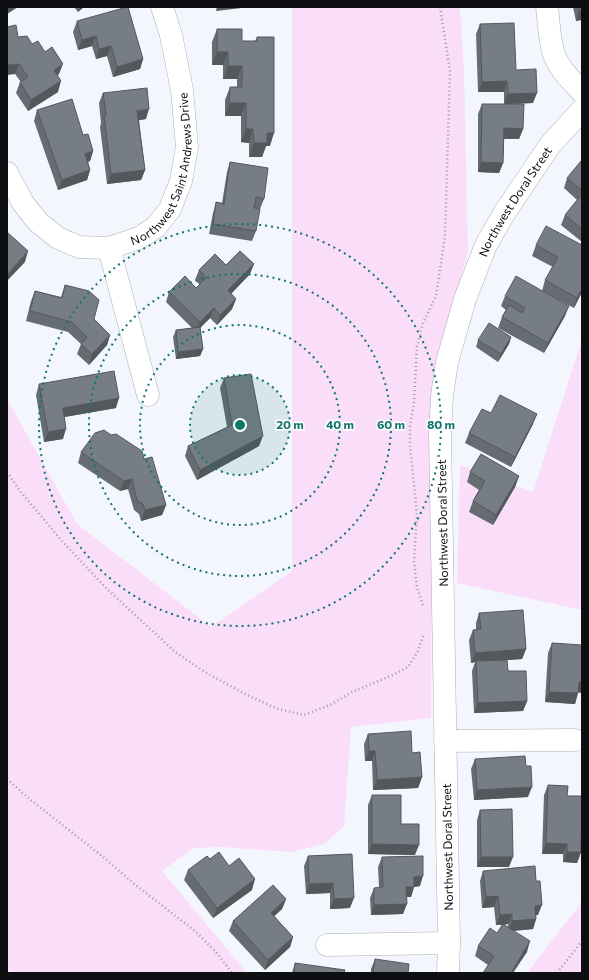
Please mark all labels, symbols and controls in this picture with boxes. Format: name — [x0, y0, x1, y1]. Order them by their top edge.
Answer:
street label: Northwest Saint Andrews Drive — [128, 92, 194, 247]
street label: Northwest Doral Street — [475, 144, 554, 258]
text: 20 m — [276, 417, 304, 431]
text: 40 m — [326, 417, 354, 431]
text: 60 m — [377, 417, 405, 431]
text: 80 m — [427, 417, 455, 431]
centre of rings — [233, 418, 247, 432]
street label: Northwest Doral Street — [434, 459, 450, 587]
street label: Northwest Doral Street — [439, 783, 455, 911]

